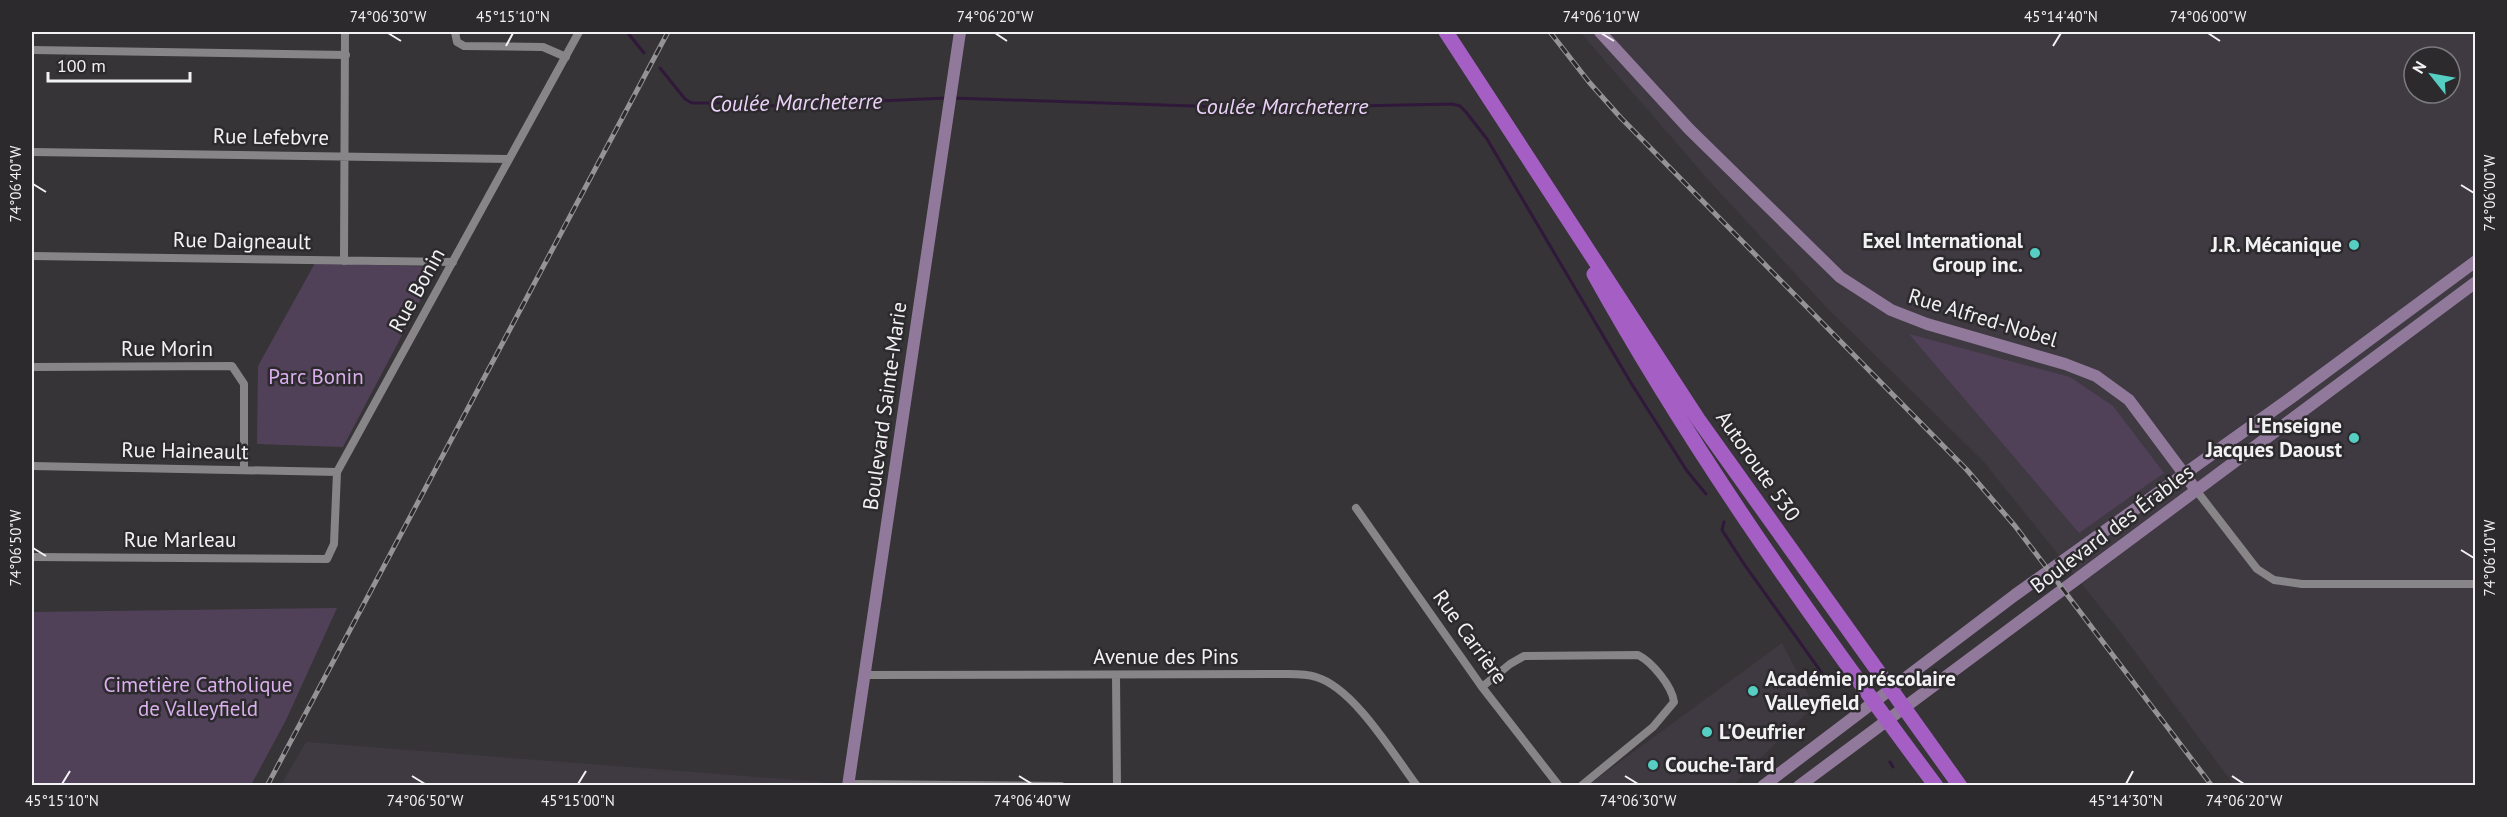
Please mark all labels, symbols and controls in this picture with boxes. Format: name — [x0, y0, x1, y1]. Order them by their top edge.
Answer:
text: 74°06'30"W — [350, 7, 427, 26]
text: 45°15'10"N — [476, 7, 550, 26]
text: 74°06'20"W — [957, 7, 1034, 26]
text: 74°06'10"W — [1563, 7, 1640, 26]
text: 45°14'40"N — [2024, 7, 2098, 26]
text: 74°06'00"W — [2170, 7, 2247, 26]
scale bar — [48, 45, 190, 83]
north arrow — [2402, 45, 2462, 105]
text: 100 m — [57, 54, 106, 77]
text: N — [2408, 58, 2430, 77]
water label: Coulée Marcheterre — [709, 86, 883, 118]
water label: Coulée Marcheterre — [1196, 92, 1369, 120]
street label: Rue Lefebvre — [213, 122, 329, 151]
text: 74°06'40"W — [6, 145, 25, 222]
text: 74°06'00"W — [2480, 154, 2499, 231]
street label: Rue Daigneault — [173, 226, 311, 255]
place label: Exel International Group inc. — [1863, 227, 2024, 278]
place label: J.R. Mécanique — [2210, 231, 2342, 258]
marker: J.R. Mécanique — [2347, 238, 2361, 252]
street label: Rue Bonin — [382, 243, 451, 337]
marker: Exel International Group inc. — [2028, 246, 2042, 260]
street label: Rue Alfred-Nobel — [1905, 282, 2061, 353]
street label: Boulevard Sainte-Marie — [857, 300, 912, 512]
street label: Rue Morin — [121, 335, 213, 362]
park label: Parc Bonin — [268, 363, 364, 390]
street label: Autoroute 530 — [1710, 405, 1806, 526]
place label: L'Enseigne Jacques Daoust — [2205, 412, 2343, 463]
marker: L'Enseigne Jacques Daoust — [2347, 431, 2361, 445]
street label: Rue Haineault — [121, 436, 249, 465]
street label: Boulevard des Érables — [2025, 458, 2199, 599]
text: 74°06'50"W — [6, 509, 25, 586]
text: 74°06'10"W — [2480, 519, 2499, 596]
street label: Rue Marleau — [124, 526, 236, 553]
street label: Rue Carrière — [1427, 584, 1514, 689]
street label: Avenue des Pins — [1093, 643, 1239, 670]
place label: Académie préscolaire Valleyfield — [1764, 665, 1956, 716]
park label: Cimetière Catholique de Valleyfield — [103, 671, 293, 722]
marker: Académie préscolaire Valleyfield — [1746, 684, 1760, 698]
place label: L'Oeufrier — [1719, 718, 1806, 745]
marker: L'Oeufrier — [1700, 725, 1714, 739]
place label: Couche-Tard — [1665, 751, 1775, 778]
marker: Couche-Tard — [1646, 758, 1660, 772]
text: 45°15'10"N — [25, 791, 99, 810]
text: 74°06'50"W — [387, 791, 464, 810]
text: 45°15'00"N — [541, 791, 615, 810]
text: 74°06'40"W — [994, 791, 1071, 810]
text: 74°06'30"W — [1600, 791, 1677, 810]
text: 45°14'30"N — [2089, 791, 2163, 810]
text: 74°06'20"W — [2206, 791, 2283, 810]

